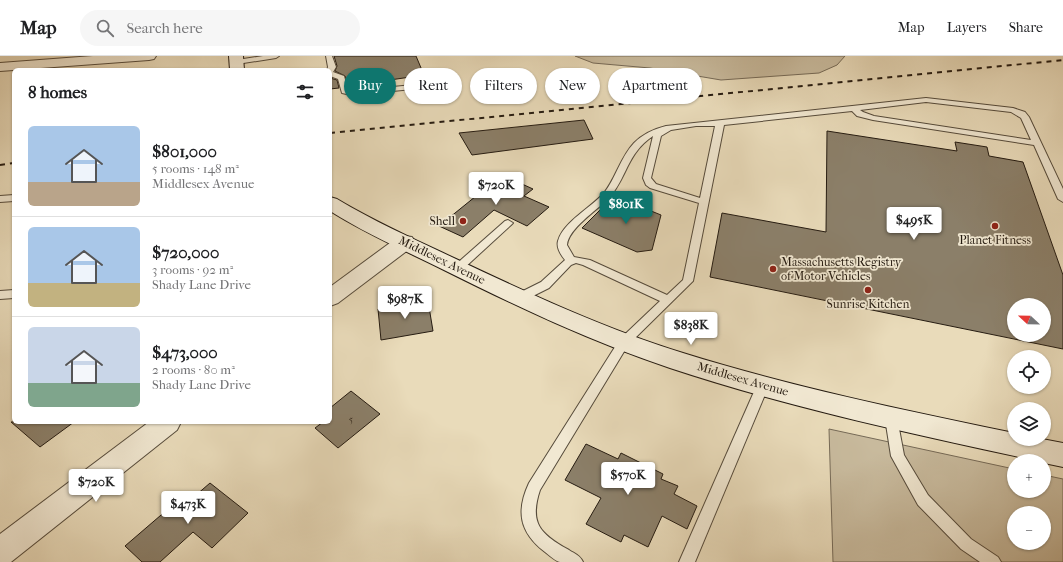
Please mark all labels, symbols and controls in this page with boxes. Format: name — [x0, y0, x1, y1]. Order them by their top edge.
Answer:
search box — [80, 10, 360, 46]
text: Map — [20, 17, 56, 39]
icon: search — [94, 17, 116, 39]
text: Search here — [126, 19, 203, 37]
text: Map — [898, 19, 925, 36]
text: Layers — [947, 19, 987, 36]
text: Share — [1009, 19, 1043, 36]
chip: Buy — [344, 68, 396, 104]
chip: Rent — [404, 68, 462, 104]
chip: Filters — [470, 68, 537, 104]
chip: New — [545, 68, 600, 104]
chip: Apartment — [608, 68, 702, 104]
icon: filters — [294, 81, 316, 103]
text: 8 homes — [28, 82, 87, 102]
text: $801,000 — [152, 141, 217, 161]
icon: home — [60, 142, 108, 190]
text: 5 rooms · 148 m² — [152, 161, 239, 176]
pin: $720K — [468, 172, 524, 206]
text: Middlesex Avenue — [152, 176, 254, 191]
text: $720K — [478, 177, 514, 192]
pin: $801K — [598, 191, 654, 225]
text: $801K — [609, 196, 643, 211]
pin: $495K — [886, 207, 942, 241]
text: $495K — [896, 212, 932, 227]
place label: Shell — [430, 214, 456, 228]
marker: Shell — [458, 216, 468, 226]
marker: Planet Fitness — [990, 221, 1000, 231]
street label: Middlesex Avenue — [396, 233, 488, 287]
place label: Planet Fitness — [959, 233, 1031, 247]
text: $720,000 — [152, 242, 219, 262]
icon: home — [60, 243, 108, 291]
place label: Massachusetts Registry of Motor Vehicles — [781, 255, 902, 283]
text: 3 rooms · 92 m² — [152, 262, 233, 277]
marker: Massachusetts Registry of Motor Vehicles — [768, 264, 778, 274]
text: Shady Lane Drive — [152, 277, 251, 292]
marker: Sunrise Kitchen — [863, 285, 873, 295]
pin: $987K — [377, 286, 433, 320]
text: $987K — [387, 291, 423, 306]
place label: Sunrise Kitchen — [827, 297, 909, 311]
north arrow — [1007, 298, 1051, 342]
map controls — [1007, 298, 1051, 550]
pin: $838K — [663, 312, 719, 346]
text: $838K — [673, 317, 709, 332]
text: $473,000 — [152, 342, 218, 362]
icon: home — [60, 343, 108, 391]
button: locate — [1007, 350, 1051, 394]
street label: Middlesex Avenue — [696, 359, 790, 399]
text: 2 rooms · 80 m² — [152, 362, 235, 377]
text: Shady Lane Drive — [152, 377, 251, 392]
button: layers — [1007, 402, 1051, 446]
house number: 5 — [349, 414, 353, 426]
button: + — [1007, 454, 1051, 498]
pin: $570K — [600, 462, 656, 496]
text: $570K — [610, 467, 646, 482]
pin: $720K — [68, 469, 124, 503]
text: $720K — [78, 474, 114, 489]
pin: $473K — [160, 491, 216, 525]
text: $473K — [170, 496, 206, 511]
button: − — [1007, 506, 1051, 550]

